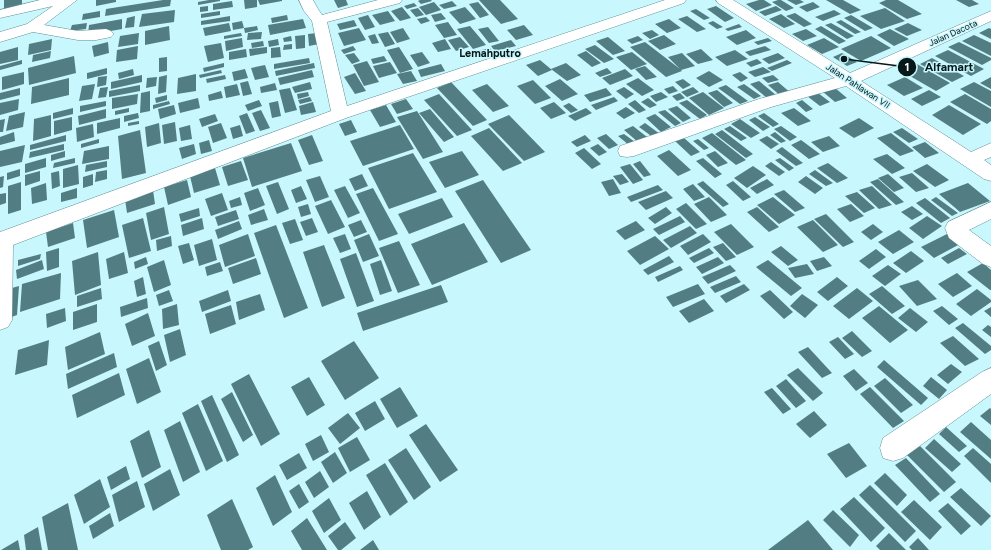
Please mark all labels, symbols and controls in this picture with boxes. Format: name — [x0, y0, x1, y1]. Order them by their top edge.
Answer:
street label: Jalan Dacota — [927, 17, 979, 48]
district label: Lemahputro — [459, 47, 521, 60]
callout: Alfamart — [897, 55, 981, 79]
text: 1 — [904, 60, 910, 74]
text: Alfamart — [925, 60, 974, 74]
street label: Jalan Pahlawan VII — [824, 61, 892, 110]

